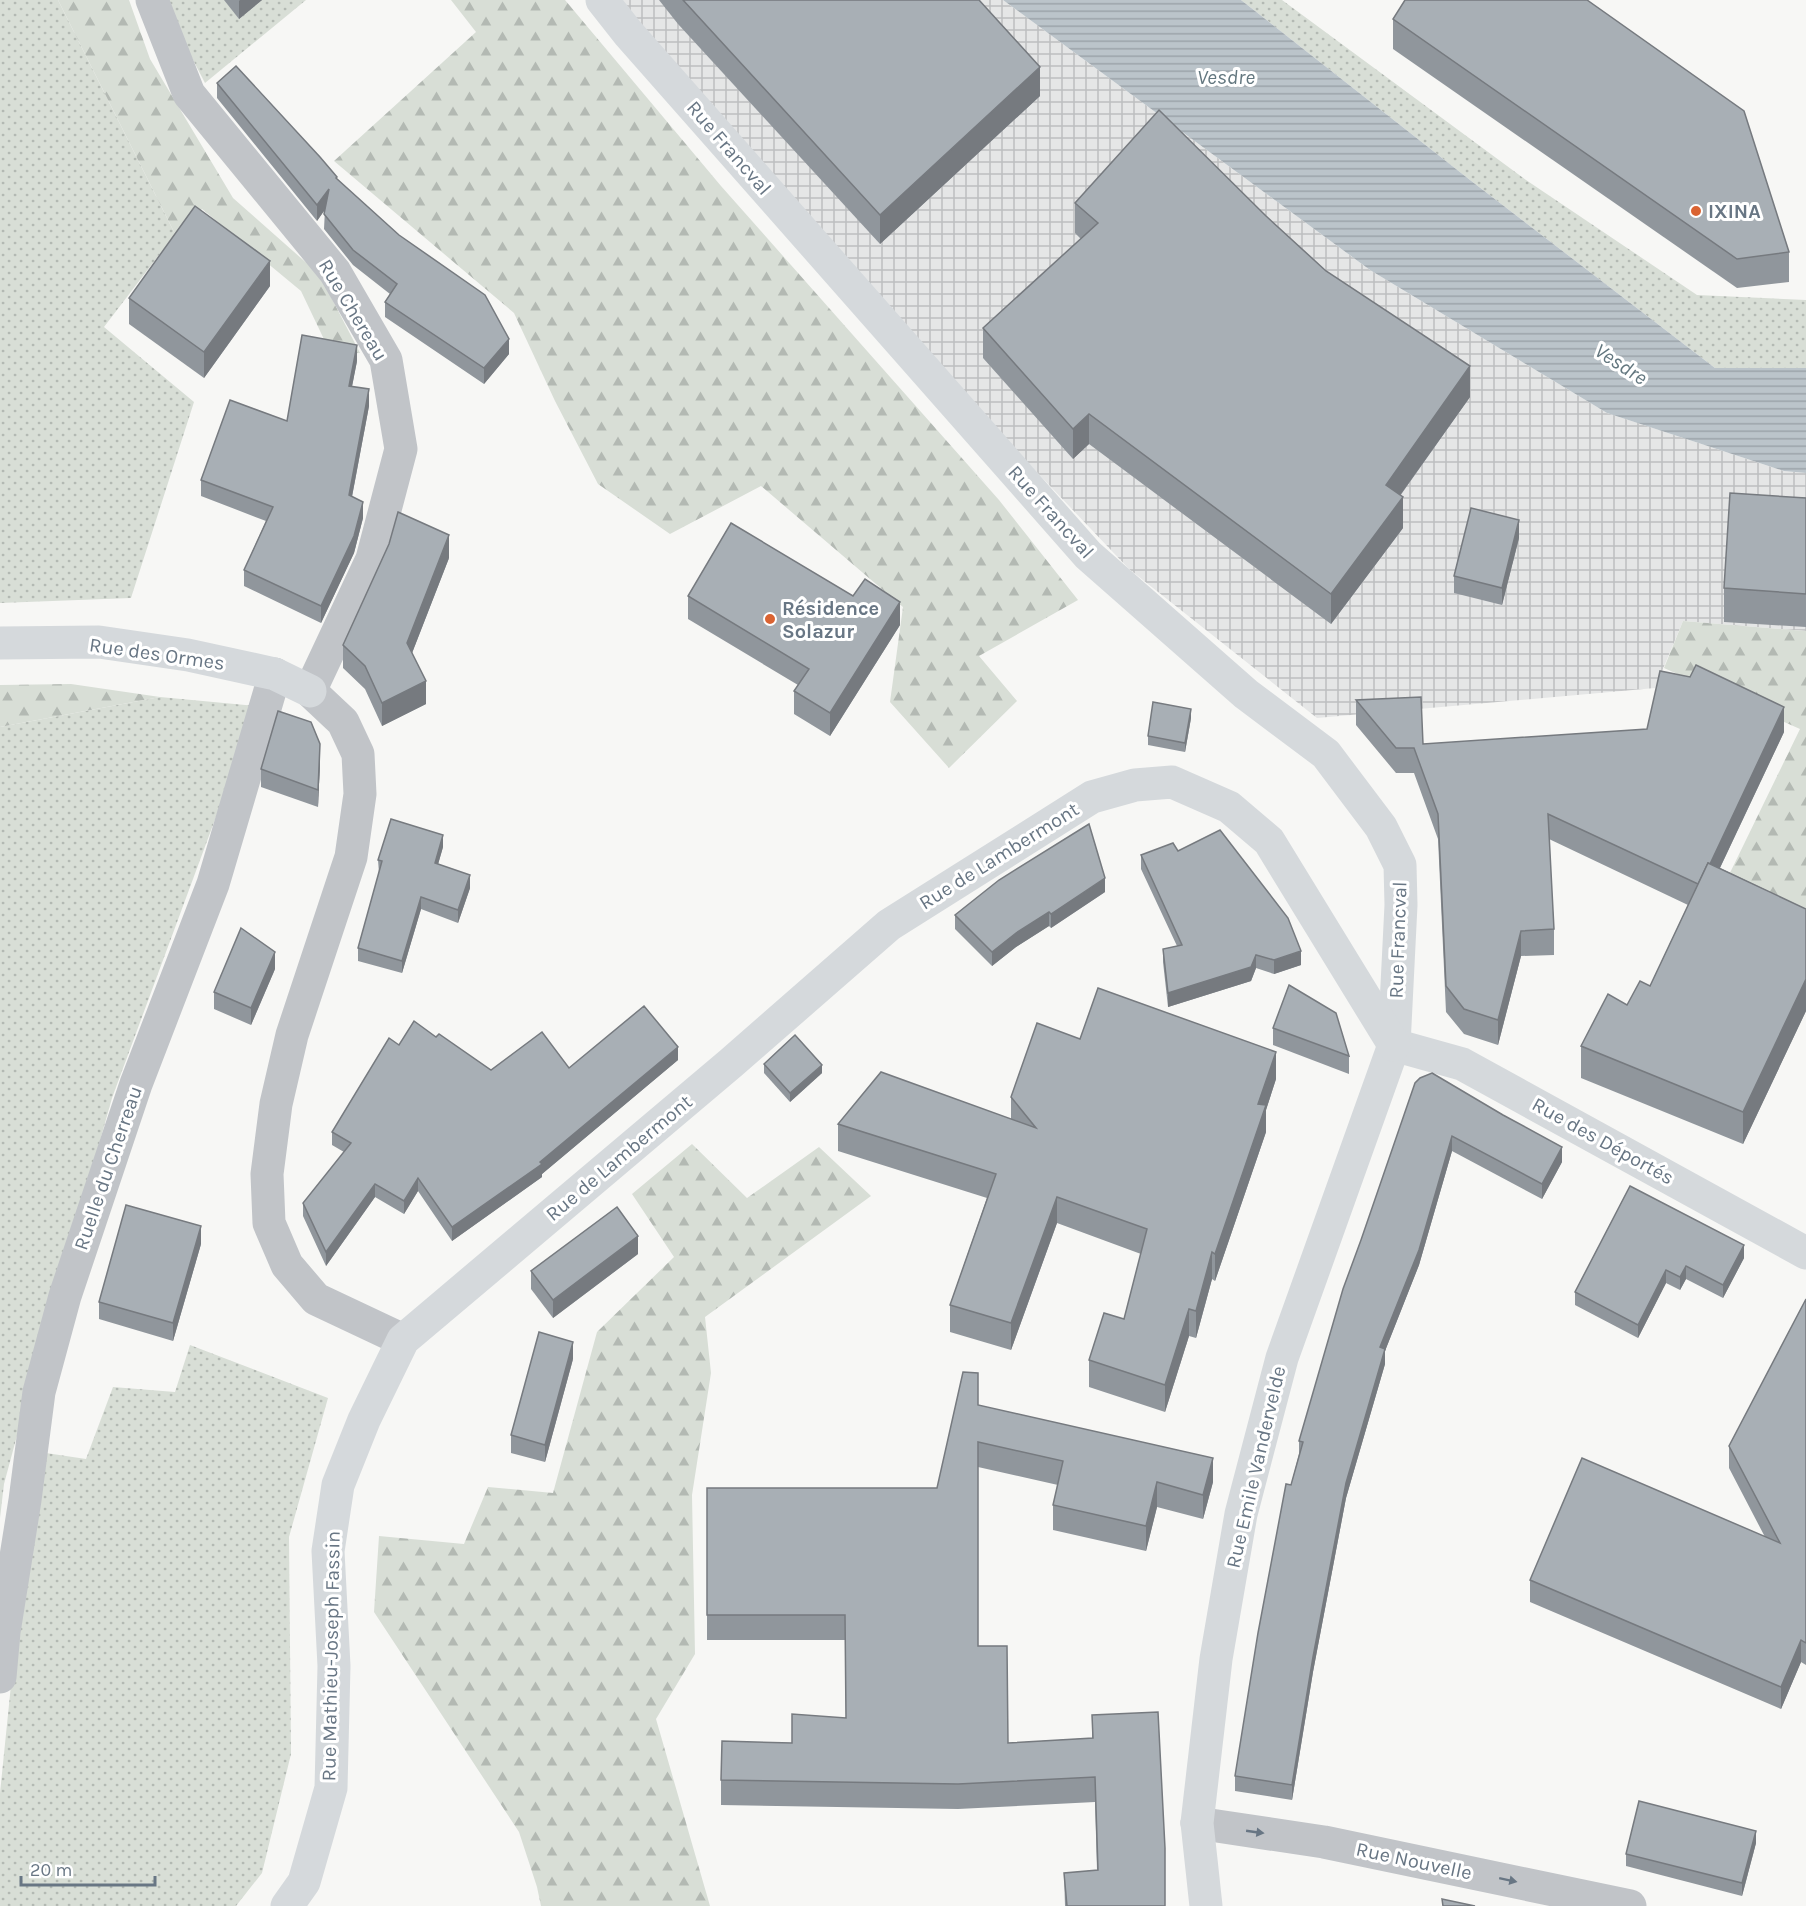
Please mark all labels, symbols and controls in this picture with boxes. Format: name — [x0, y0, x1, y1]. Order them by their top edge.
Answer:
water label: Vesdre — [1197, 65, 1255, 89]
street label: Rue Francval — [682, 96, 776, 200]
place label: IXINA — [1708, 200, 1761, 223]
marker: IXINA — [1689, 204, 1703, 218]
street label: Rue Chereau — [314, 255, 392, 365]
water label: Vesdre — [1590, 338, 1652, 390]
street label: Rue Francval — [1003, 461, 1099, 563]
place label: Résidence Solazur — [782, 597, 879, 643]
marker: Résidence Solazur — [763, 612, 777, 626]
street label: Rue des Ormes — [88, 633, 226, 675]
street label: Rue de Lambermont — [915, 797, 1083, 914]
street label: Rue Francval — [1384, 881, 1412, 999]
street label: Ruelle du Cherreau — [69, 1083, 147, 1253]
street label: Rue de Lambermont — [541, 1090, 697, 1226]
street label: Rue des Déportés — [1528, 1093, 1678, 1189]
street label: Rue Emile Vandervelde — [1222, 1364, 1290, 1570]
street label: Rue Mathieu-Joseph Fassin — [317, 1531, 345, 1781]
one-way arrow — [1245, 1827, 1264, 1836]
street label: Rue Nouvelle — [1354, 1837, 1474, 1885]
scale bar — [21, 1849, 154, 1887]
text: 20 m — [30, 1859, 72, 1881]
one-way arrow — [1499, 1876, 1517, 1886]

